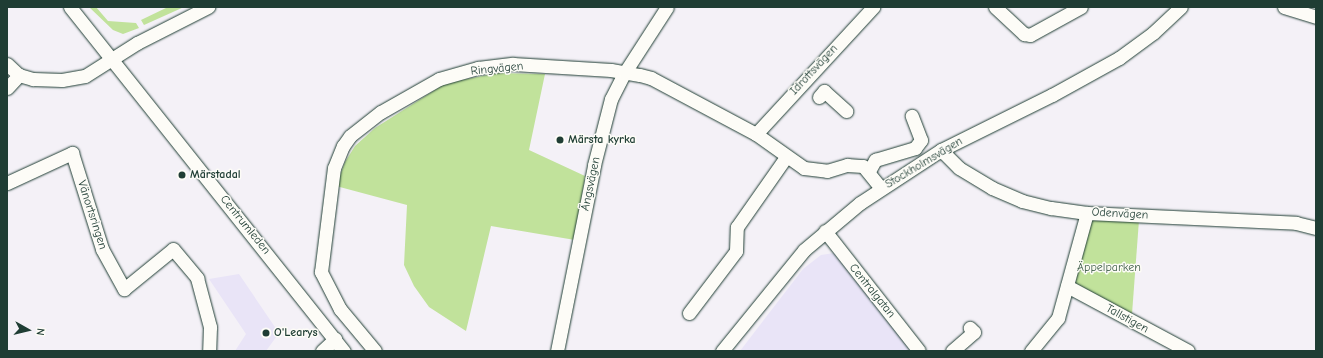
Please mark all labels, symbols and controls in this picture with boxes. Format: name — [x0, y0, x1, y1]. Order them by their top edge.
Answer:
street label: Idrottsvägen — [787, 42, 841, 98]
street label: Ringvägen — [470, 59, 524, 79]
place label: Märsta kyrka — [568, 133, 636, 147]
street label: Stockholmsvägen — [883, 134, 965, 192]
marker: Märsta kyrka — [555, 135, 565, 145]
street label: Ängsvägen — [578, 156, 604, 212]
place label: Märstadal — [190, 168, 241, 182]
marker: Märstadal — [177, 170, 187, 180]
street label: Vänortsringen — [74, 179, 110, 251]
street label: Centrumleden — [217, 193, 273, 257]
street label: Odenvägen — [1091, 205, 1149, 223]
street label: Centralgatan — [846, 261, 898, 321]
park label: Äppelparken — [1077, 261, 1141, 275]
street label: Tallstigen — [1103, 301, 1151, 337]
north arrow — [8, 310, 48, 350]
place label: O'Learys — [274, 326, 318, 340]
text: N — [33, 327, 47, 336]
marker: O'Learys — [261, 328, 271, 338]

